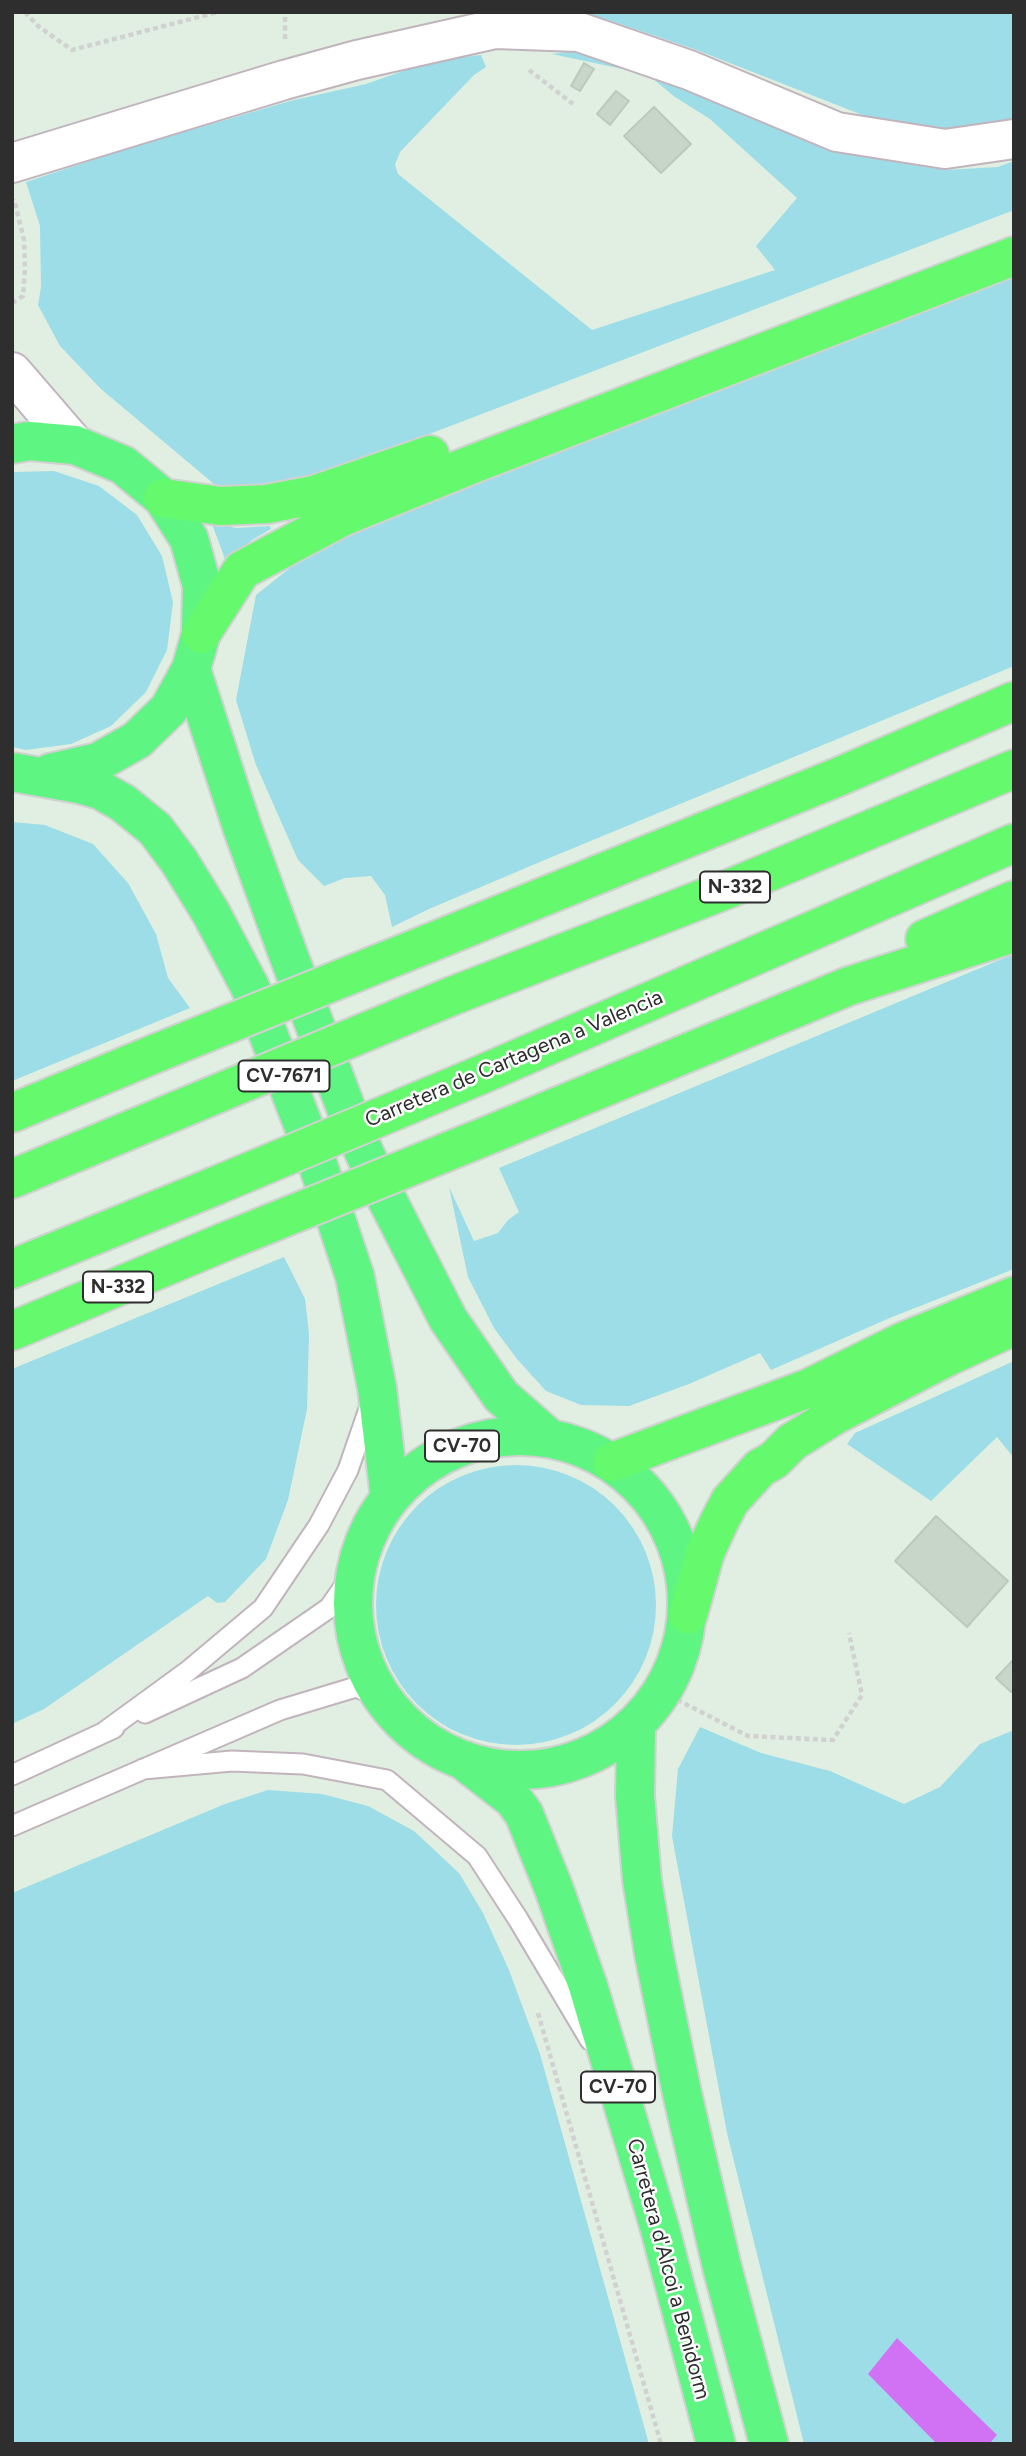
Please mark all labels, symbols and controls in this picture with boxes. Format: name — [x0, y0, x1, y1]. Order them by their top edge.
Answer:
road number: N-332 — [700, 872, 770, 902]
street label: Carretera de Cartagena a Valencia — [361, 985, 667, 1133]
road number: CV-7671 — [238, 1060, 330, 1092]
road number: N-332 — [83, 1272, 153, 1302]
road number: CV-70 — [425, 1430, 499, 1462]
road number: CV-70 — [581, 2072, 655, 2102]
street label: Carretera d'Alcoi a Benidorm — [621, 2136, 715, 2402]

